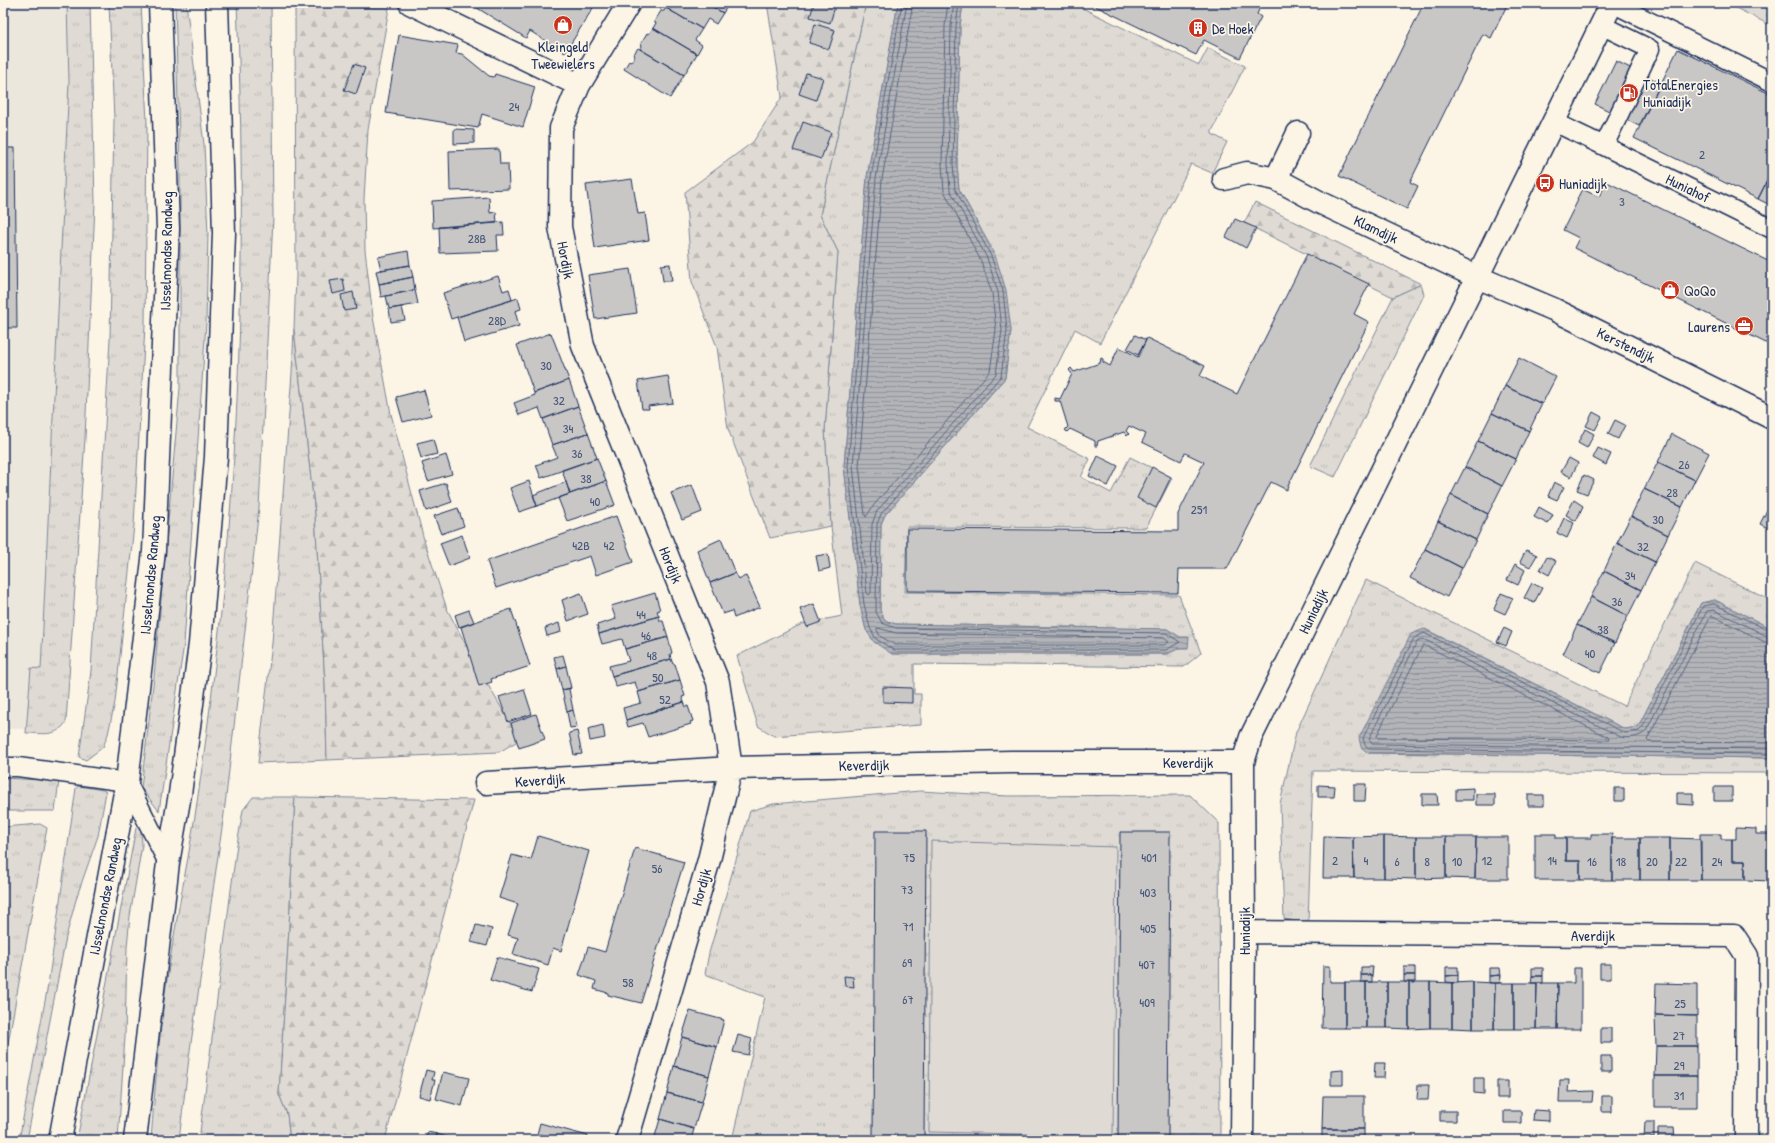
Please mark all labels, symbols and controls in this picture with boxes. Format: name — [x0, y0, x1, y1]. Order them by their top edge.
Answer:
shop icon: Kleingeld Tweewielers — [552, 14, 574, 36]
building icon: De Hoek — [1187, 17, 1209, 39]
place label: De Hoek — [1212, 18, 1254, 39]
place label: Kleingeld Tweewielers — [531, 36, 595, 74]
place label: TotalEnergies Huniadijk — [1643, 74, 1718, 112]
fuel station icon: TotalEnergies Huniadijk — [1618, 82, 1640, 104]
house number: 24 — [509, 97, 520, 115]
house number: 2 — [1699, 145, 1705, 163]
street label: Huniahof — [1662, 168, 1714, 208]
bus stop icon: Huniadijk — [1534, 172, 1556, 194]
place label: Huniadijk — [1559, 173, 1607, 194]
street label: IJsselmondse Randweg — [154, 191, 178, 311]
house number: 3 — [1619, 192, 1625, 210]
street label: Klamdijk — [1350, 210, 1402, 248]
house number: 28B — [468, 229, 487, 247]
street label: Hordijk — [552, 239, 580, 281]
shop icon: QoQo — [1659, 279, 1681, 301]
place label: QoQo — [1684, 280, 1716, 301]
house number: 28D — [488, 311, 507, 329]
office icon: Laurens — [1733, 315, 1755, 337]
place label: Laurens — [1688, 316, 1730, 337]
street label: Kerstendijk — [1593, 322, 1659, 368]
house number: 30 — [540, 356, 552, 374]
house number: 32 — [553, 391, 565, 409]
house number: 34 — [563, 419, 573, 437]
house number: 36 — [571, 444, 583, 462]
house number: 26 — [1678, 455, 1690, 473]
house number: 38 — [580, 469, 592, 487]
house number: 28 — [1666, 483, 1678, 501]
house number: 40 — [590, 492, 601, 510]
house number: 251 — [1191, 500, 1207, 518]
house number: 30 — [1652, 510, 1664, 528]
street label: IJsselmondse Randweg — [134, 514, 166, 635]
house number: 42B — [572, 536, 590, 554]
house number: 42 — [604, 536, 614, 554]
house number: 32 — [1637, 537, 1649, 555]
street label: Hordijk — [654, 544, 688, 586]
house number: 34 — [1625, 566, 1635, 584]
street label: Huniadijk — [1293, 585, 1333, 637]
house number: 36 — [1611, 592, 1623, 610]
house number: 44 — [636, 605, 646, 623]
house number: 38 — [1597, 620, 1609, 638]
house number: 46 — [641, 626, 651, 644]
house number: 40 — [1585, 644, 1596, 662]
house number: 48 — [647, 646, 658, 664]
house number: 50 — [652, 668, 664, 686]
house number: 52 — [659, 690, 671, 708]
street label: Keverdijk — [1163, 752, 1213, 773]
street label: Keverdijk — [839, 754, 889, 776]
street label: Keverdijk — [514, 768, 566, 792]
street label: IJsselmondse Randweg — [83, 835, 127, 957]
house number: 75 — [903, 848, 915, 866]
house number: 401 — [1141, 848, 1157, 866]
house number: 2 — [1332, 851, 1338, 869]
house number: 4 — [1364, 851, 1369, 869]
house number: 12 — [1482, 851, 1492, 869]
house number: 14 — [1547, 851, 1557, 869]
house number: 6 — [1394, 852, 1400, 870]
house number: 8 — [1424, 852, 1430, 870]
house number: 10 — [1452, 852, 1462, 870]
house number: 16 — [1587, 852, 1597, 870]
house number: 18 — [1616, 852, 1627, 870]
house number: 20 — [1646, 852, 1658, 870]
house number: 22 — [1675, 852, 1687, 870]
house number: 24 — [1712, 852, 1723, 870]
house number: 56 — [652, 859, 662, 877]
street label: Hordijk — [686, 866, 716, 908]
house number: 73 — [901, 880, 913, 898]
house number: 403 — [1140, 883, 1156, 901]
street label: Huniadijk — [1234, 907, 1255, 955]
house number: 71 — [902, 917, 914, 935]
house number: 405 — [1140, 919, 1157, 937]
street label: Averdijk — [1571, 925, 1615, 946]
house number: 69 — [902, 953, 912, 971]
house number: 407 — [1138, 955, 1156, 973]
house number: 58 — [622, 973, 634, 991]
house number: 67 — [902, 990, 914, 1008]
house number: 409 — [1139, 993, 1155, 1011]
house number: 25 — [1674, 994, 1686, 1012]
house number: 27 — [1673, 1026, 1685, 1044]
house number: 29 — [1674, 1056, 1685, 1074]
house number: 31 — [1674, 1086, 1685, 1104]

